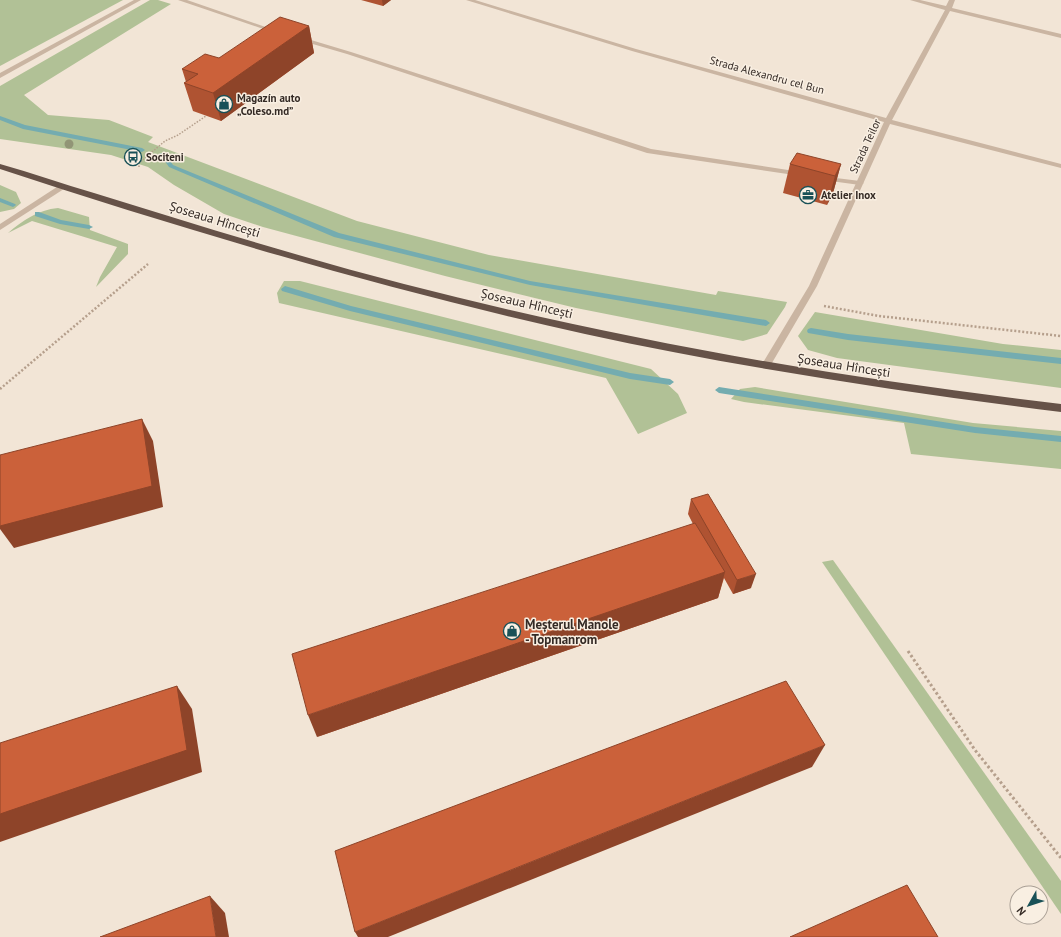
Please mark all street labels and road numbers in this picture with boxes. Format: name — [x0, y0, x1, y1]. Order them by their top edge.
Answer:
street label: Strada Alexandru cel Bun — [708, 53, 826, 97]
street label: Strada Teilor — [846, 116, 884, 176]
street label: Șoseaua Hîncești — [167, 198, 262, 241]
street label: Șoseaua Hîncești — [479, 285, 575, 322]
street label: Șoseaua Hîncești — [796, 350, 892, 381]

